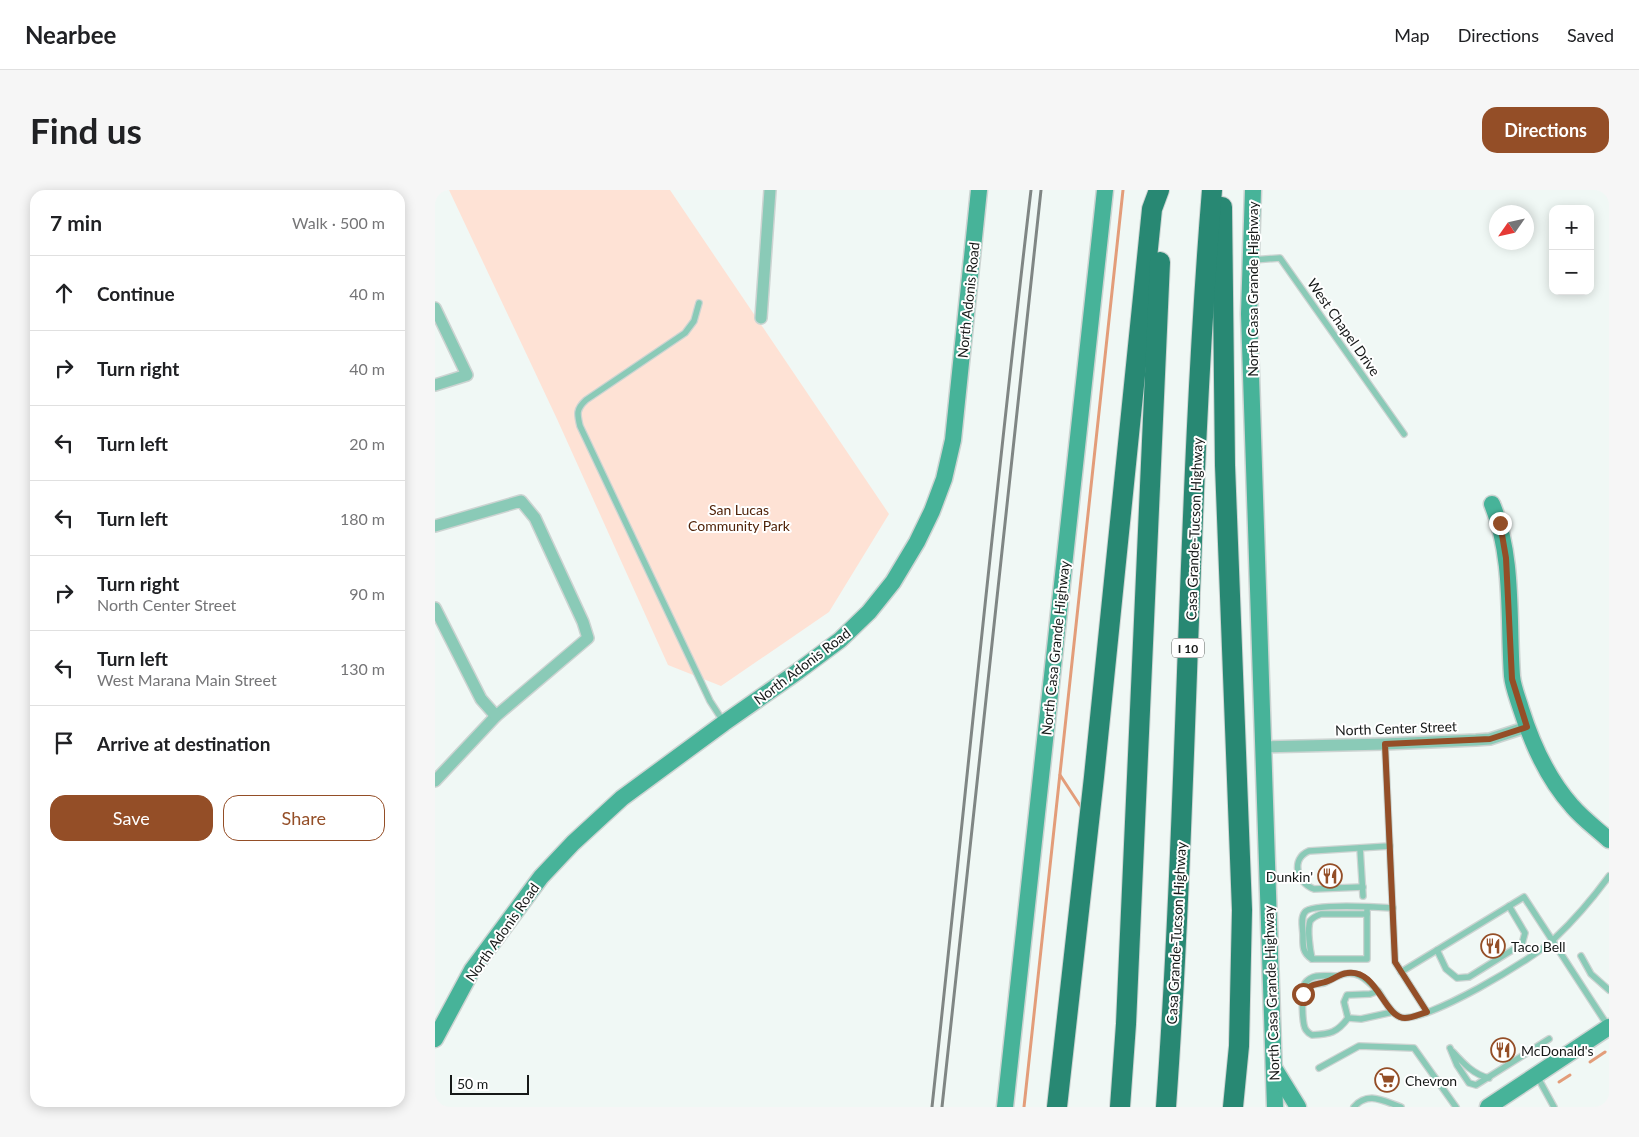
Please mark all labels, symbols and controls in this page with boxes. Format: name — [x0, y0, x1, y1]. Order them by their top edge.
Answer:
text: Nearbee — [25, 20, 116, 49]
text: Map — [1394, 24, 1430, 46]
text: Directions — [1458, 24, 1539, 46]
text: Saved — [1567, 24, 1614, 46]
button: Directions — [1482, 107, 1609, 153]
text: Find us — [30, 109, 142, 151]
street label: North Casa Grande Highway — [1244, 201, 1261, 377]
north arrow — [1489, 205, 1534, 250]
map controls — [1549, 205, 1594, 295]
button: + — [1549, 205, 1594, 250]
text: 7 min — [50, 210, 102, 235]
text: Walk · 500 m — [292, 213, 385, 232]
street label: North Adonis Road — [953, 241, 983, 359]
button: − — [1549, 250, 1594, 295]
street label: West Chapel Drive — [1304, 275, 1384, 379]
icon: ahead — [50, 279, 78, 307]
text: Continue — [97, 282, 175, 305]
text: 40 m — [349, 284, 385, 303]
icon: right — [50, 354, 78, 382]
text: Turn right — [97, 357, 179, 380]
text: 40 m — [349, 359, 385, 378]
icon: left — [50, 429, 78, 457]
text: Turn left — [97, 432, 168, 455]
text: 20 m — [349, 434, 385, 453]
street label: Casa Grande-Tucson Highway — [1182, 436, 1206, 621]
park label: San Lucas Community Park — [688, 501, 791, 534]
icon: left — [50, 504, 78, 532]
text: Turn left — [97, 507, 168, 530]
text: 180 m — [340, 509, 385, 528]
route end — [1489, 512, 1512, 535]
street label: North Casa Grande Highway — [1037, 559, 1073, 736]
text: Turn right — [97, 572, 179, 595]
icon: right — [50, 579, 78, 607]
text: 90 m — [349, 584, 385, 603]
text: North Center Street — [97, 595, 236, 614]
street label: North Adonis Road — [750, 624, 854, 708]
road number: I 10 — [1172, 638, 1204, 658]
text: Turn left — [97, 647, 168, 670]
icon: left — [50, 654, 78, 682]
text: 130 m — [340, 659, 385, 678]
text: West Marana Main Street — [97, 670, 277, 689]
street label: North Center Street — [1335, 717, 1457, 739]
icon: arrive — [50, 729, 78, 757]
text: Arrive at destination — [97, 732, 270, 755]
button: Save — [50, 795, 213, 841]
button: Share — [223, 795, 385, 841]
street label: Casa Grande-Tucson Highway — [1163, 840, 1189, 1025]
restaurant icon: Dunkin' — [1317, 863, 1343, 889]
place label: Dunkin' — [1266, 868, 1313, 885]
street label: North Adonis Road — [462, 879, 542, 985]
street label: North Casa Grande Highway — [1259, 904, 1283, 1081]
restaurant icon: Taco Bell — [1480, 933, 1506, 959]
place label: Taco Bell — [1511, 938, 1566, 955]
route start — [1292, 983, 1315, 1006]
restaurant icon: McDonald's — [1490, 1037, 1516, 1063]
place label: McDonald's — [1521, 1042, 1594, 1059]
supermarket icon: Chevron — [1374, 1067, 1400, 1093]
scale bar — [450, 1072, 529, 1095]
place label: Chevron — [1405, 1072, 1457, 1089]
text: 50 m — [457, 1075, 488, 1092]

